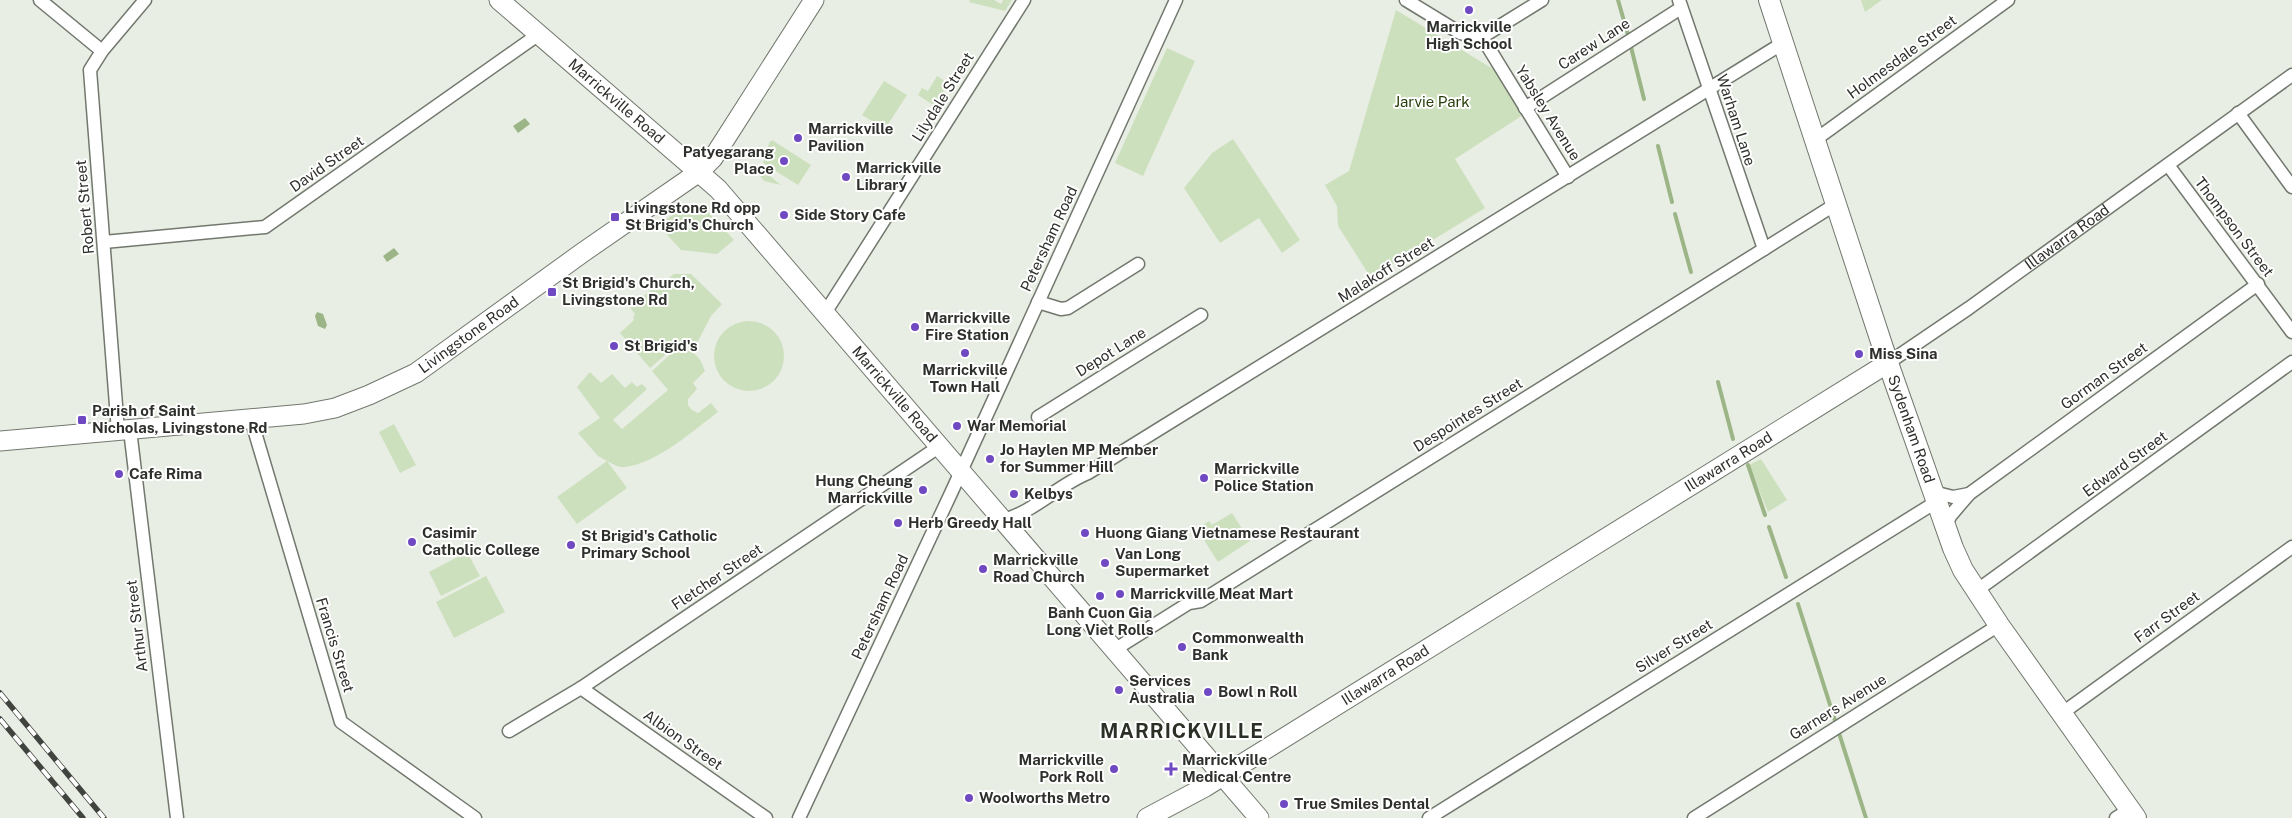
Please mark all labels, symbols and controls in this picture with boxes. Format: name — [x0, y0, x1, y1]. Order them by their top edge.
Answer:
marker: Marrickville High School — [1463, 4, 1475, 16]
street label: Holmesdale Street — [1844, 11, 1960, 102]
street label: Carew Lane — [1555, 14, 1633, 73]
place label: Marrickville High School — [1426, 18, 1512, 52]
street label: Lilydale Street — [908, 49, 977, 144]
street label: Marrickville Road — [565, 55, 668, 147]
street label: Yabsley Avenue — [1512, 62, 1584, 163]
street label: Warham Lane — [1714, 72, 1759, 168]
park label: Jarvie Park — [1394, 93, 1470, 110]
place label: Marrickville Pavilion — [808, 120, 893, 154]
street label: David Street — [287, 132, 367, 195]
marker: Marrickville Pavilion — [792, 132, 804, 144]
place label: Patyegarang Place — [683, 143, 775, 177]
marker: Patyegarang Place — [778, 155, 790, 167]
street label: Robert Street — [72, 159, 97, 255]
place label: Marrickville Library — [856, 159, 941, 193]
marker: Marrickville Library — [840, 171, 852, 183]
street label: Thompson Street — [2191, 174, 2277, 280]
street label: Petersham Road — [1017, 183, 1080, 294]
place label: Livingstone Rd opp St Brigid's Church — [625, 199, 760, 233]
street label: Illawarra Road — [2021, 201, 2112, 273]
place label: Side Story Cafe — [794, 206, 906, 223]
marker: Side Story Cafe — [778, 209, 790, 221]
marker: Livingstone Rd opp St Brigid's Church — [609, 211, 621, 223]
street label: Malakoff Street — [1335, 233, 1437, 306]
place label: St Brigid's Church, Livingstone Rd — [562, 274, 695, 308]
marker: St Brigid's Church, Livingstone Rd — [546, 286, 558, 298]
street label: Livingstone Road — [415, 293, 522, 376]
place label: Marrickville Fire Station — [925, 309, 1010, 343]
marker: Marrickville Fire Station — [909, 321, 921, 333]
street label: Depot Lane — [1073, 323, 1149, 380]
place label: St Brigid's — [624, 337, 698, 354]
street label: Gorman Street — [2057, 338, 2150, 413]
marker: St Brigid's — [608, 340, 620, 352]
street label: Marrickville Road — [849, 342, 941, 445]
place label: Miss Sina — [1869, 345, 1938, 362]
marker: Marrickville Town Hall — [959, 347, 971, 359]
marker: Miss Sina — [1853, 348, 1865, 360]
place label: Marrickville Town Hall — [922, 361, 1008, 395]
street label: Sydenham Road — [1885, 373, 1938, 485]
street label: Despointes Street — [1410, 374, 1525, 455]
place label: Parish of Saint Nicholas, Livingstone Rd — [92, 402, 267, 436]
marker: Parish of Saint Nicholas, Livingstone Rd — [76, 414, 88, 426]
place label: War Memorial — [967, 417, 1067, 434]
marker: War Memorial — [951, 420, 963, 432]
street label: Edward Street — [2079, 427, 2170, 500]
street label: Illawarra Road — [1681, 428, 1775, 495]
place label: Jo Haylen MP Member for Summer Hill — [1000, 441, 1158, 475]
marker: Jo Haylen MP Member for Summer Hill — [984, 453, 996, 465]
place label: Marrickville Police Station — [1214, 460, 1314, 494]
place label: Cafe Rima — [129, 465, 202, 482]
marker: Cafe Rima — [113, 468, 125, 480]
place label: Hung Cheung Marrickville — [815, 472, 914, 506]
marker: Marrickville Police Station — [1198, 472, 1210, 484]
marker: Hung Cheung Marrickville — [917, 484, 929, 496]
place label: Kelbys — [1024, 485, 1073, 502]
marker: Kelbys — [1008, 488, 1020, 500]
place label: Herb Greedy Hall — [908, 514, 1032, 531]
marker: Herb Greedy Hall — [892, 517, 904, 529]
place label: Casimir Catholic College — [422, 524, 540, 558]
place label: Huong Giang Vietnamese Restaurant — [1095, 524, 1359, 541]
place label: St Brigid's Catholic Primary School — [581, 527, 717, 561]
marker: Huong Giang Vietnamese Restaurant — [1079, 527, 1091, 539]
marker: Casimir Catholic College — [406, 536, 418, 548]
marker: St Brigid's Catholic Primary School — [565, 539, 577, 551]
street label: Fletcher Street — [668, 540, 765, 613]
place label: Van Long Supermarket — [1115, 545, 1209, 579]
street label: Petersham Road — [848, 551, 911, 662]
place label: Marrickville Road Church — [993, 551, 1085, 585]
marker: Van Long Supermarket — [1099, 557, 1111, 569]
marker: Marrickville Road Church — [977, 563, 989, 575]
street label: Arthur Street — [122, 579, 151, 673]
place label: Marrickville Meat Mart — [1130, 585, 1293, 602]
street label: Farr Street — [2131, 587, 2203, 646]
marker: Marrickville Meat Mart — [1114, 588, 1126, 600]
marker: Banh Cuon Gia Long Viet Rolls — [1094, 590, 1106, 602]
street label: Francis Street — [313, 595, 358, 694]
place label: Banh Cuon Gia Long Viet Rolls — [1046, 604, 1154, 638]
street label: Silver Street — [1632, 615, 1715, 676]
place label: Commonwealth Bank — [1192, 629, 1304, 663]
marker: Commonwealth Bank — [1176, 641, 1188, 653]
street label: Illawarra Road — [1338, 641, 1432, 708]
street label: Garners Avenue — [1786, 670, 1889, 743]
place label: Services Australia — [1129, 672, 1195, 706]
place label: Bowl n Roll — [1218, 683, 1298, 700]
marker: Services Australia — [1113, 684, 1125, 696]
marker: Bowl n Roll — [1202, 686, 1214, 698]
street label: Albion Street — [641, 706, 726, 773]
district label: MARRICKVILLE — [1100, 719, 1264, 743]
place label: Marrickville Pork Roll — [1019, 751, 1104, 785]
place label: Marrickville Medical Centre — [1182, 751, 1291, 785]
marker: Marrickville Medical Centre — [1164, 762, 1178, 776]
marker: Marrickville Pork Roll — [1108, 763, 1120, 775]
place label: Woolworths Metro — [979, 789, 1110, 806]
marker: Woolworths Metro — [963, 792, 975, 804]
place label: True Smiles Dental — [1294, 795, 1430, 812]
marker: True Smiles Dental — [1278, 798, 1290, 810]

